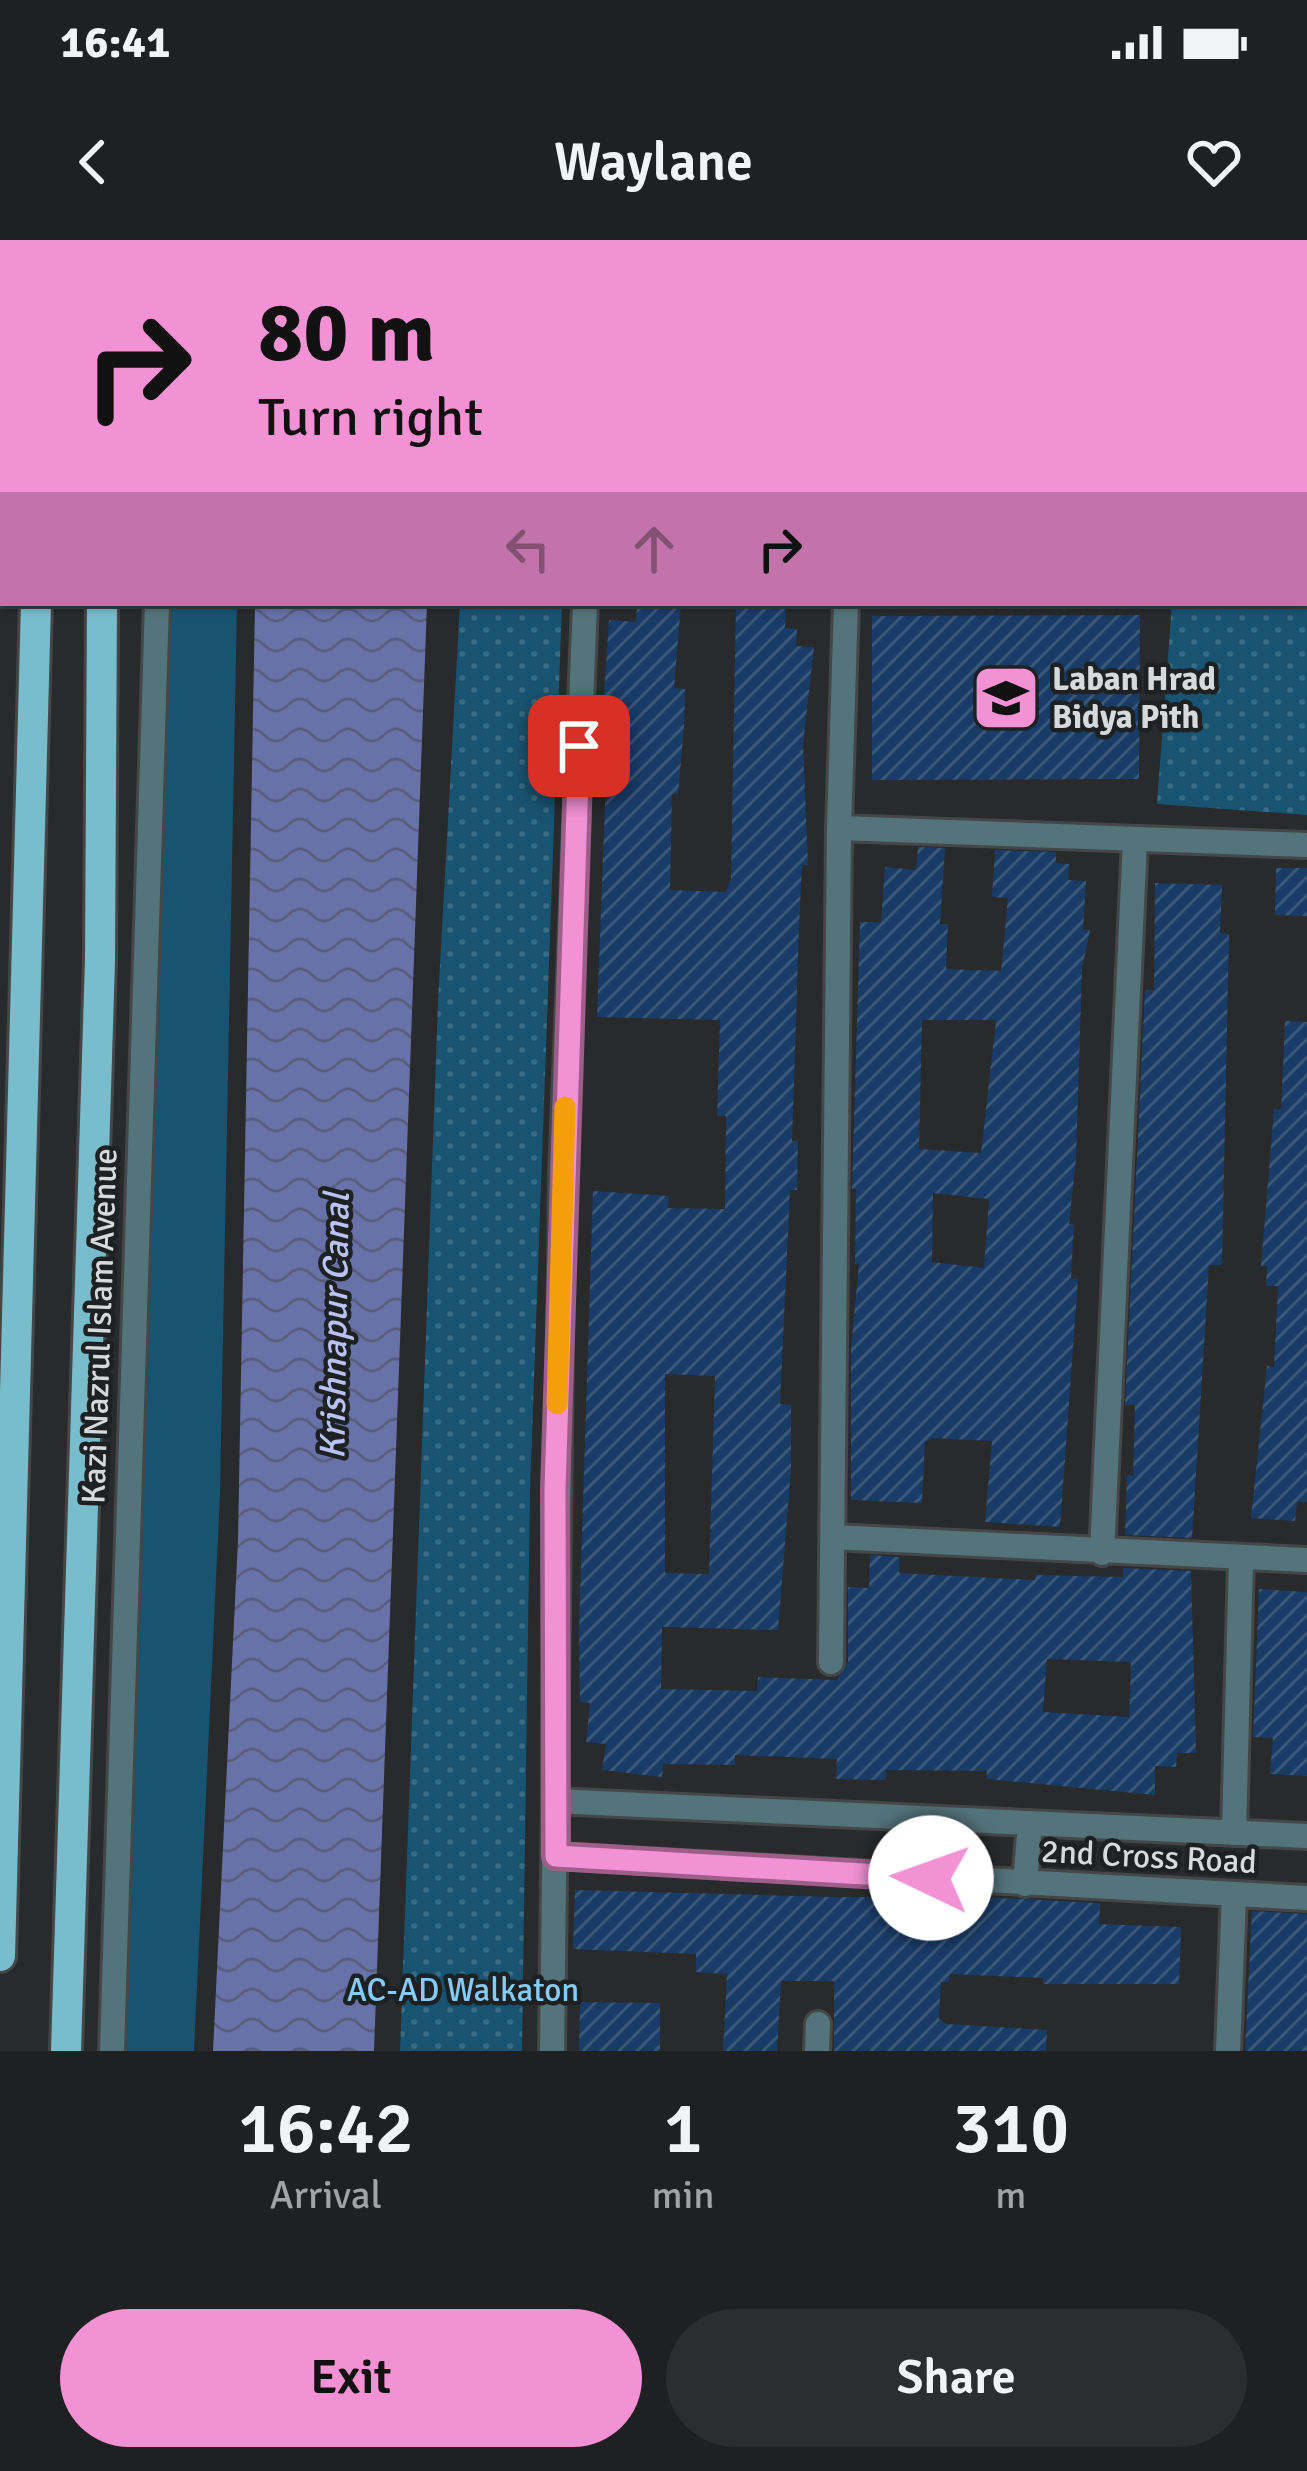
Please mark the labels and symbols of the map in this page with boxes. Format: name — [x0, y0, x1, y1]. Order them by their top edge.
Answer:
place label: Laban Hrad Bidya Pith — [1052, 659, 1216, 738]
school or university icon: Laban Hrad Bidya Pith — [971, 663, 1041, 733]
pin — [528, 695, 630, 797]
street label: Kazi Nazrul Islam Avenue — [73, 1148, 127, 1504]
water label: Krishnapur Canal — [310, 1190, 360, 1460]
position arrow — [868, 1815, 994, 1941]
street label: 2nd Cross Road — [1040, 1831, 1258, 1883]
park label: AC-AD Walkaton — [347, 1970, 579, 2011]

